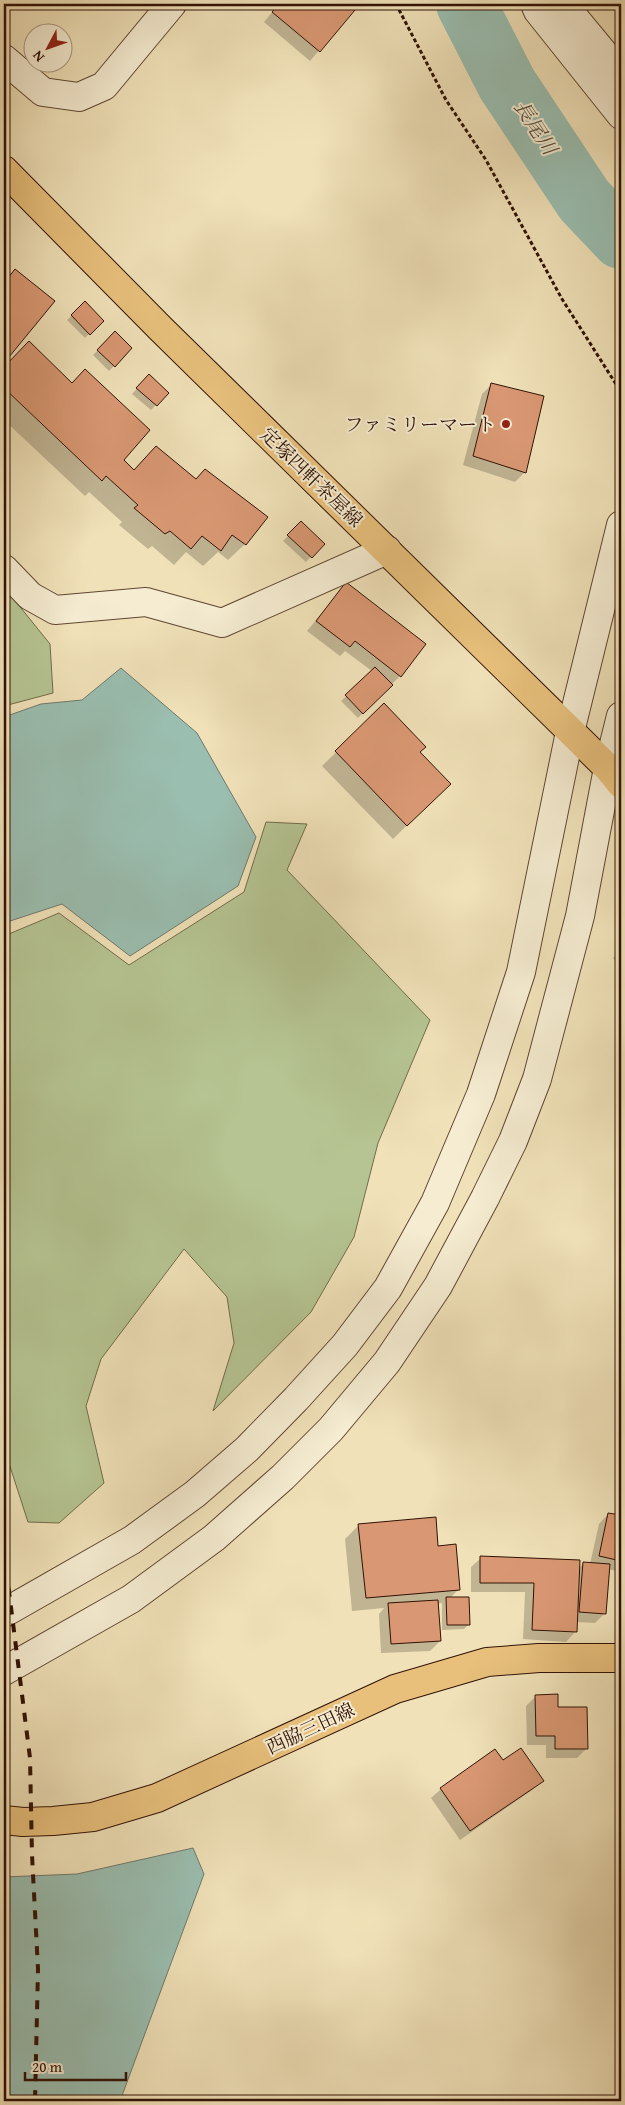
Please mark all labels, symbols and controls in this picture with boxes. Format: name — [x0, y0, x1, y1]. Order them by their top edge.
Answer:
north arrow — [22, 22, 72, 72]
text: N — [27, 46, 49, 67]
water label: 長尾川 — [508, 94, 566, 162]
place label: ファミリーマート — [344, 410, 496, 438]
marker: ファミリーマート — [500, 418, 512, 430]
street label: 定塚四軒茶屋線 — [254, 421, 370, 533]
street label: 西脇三田線 — [261, 1695, 359, 1761]
scale bar — [25, 2050, 126, 2082]
text: 20 m — [32, 2056, 63, 2077]

